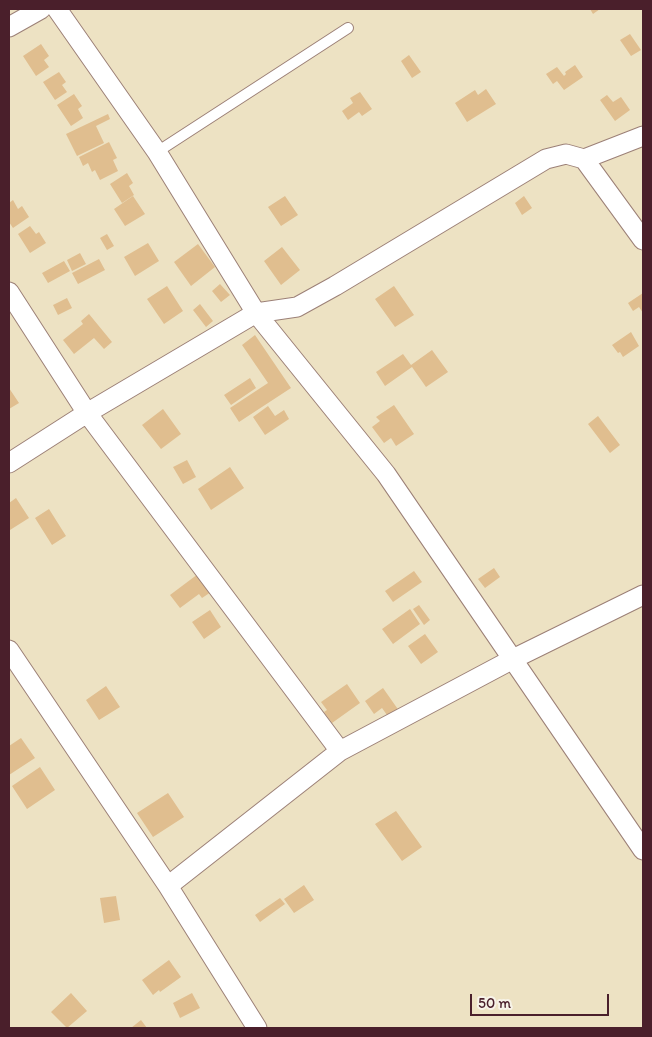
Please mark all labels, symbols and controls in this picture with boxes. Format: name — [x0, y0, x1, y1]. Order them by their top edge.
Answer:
scale bar — [472, 984, 611, 1016]
text: 50 m — [478, 994, 511, 1012]

